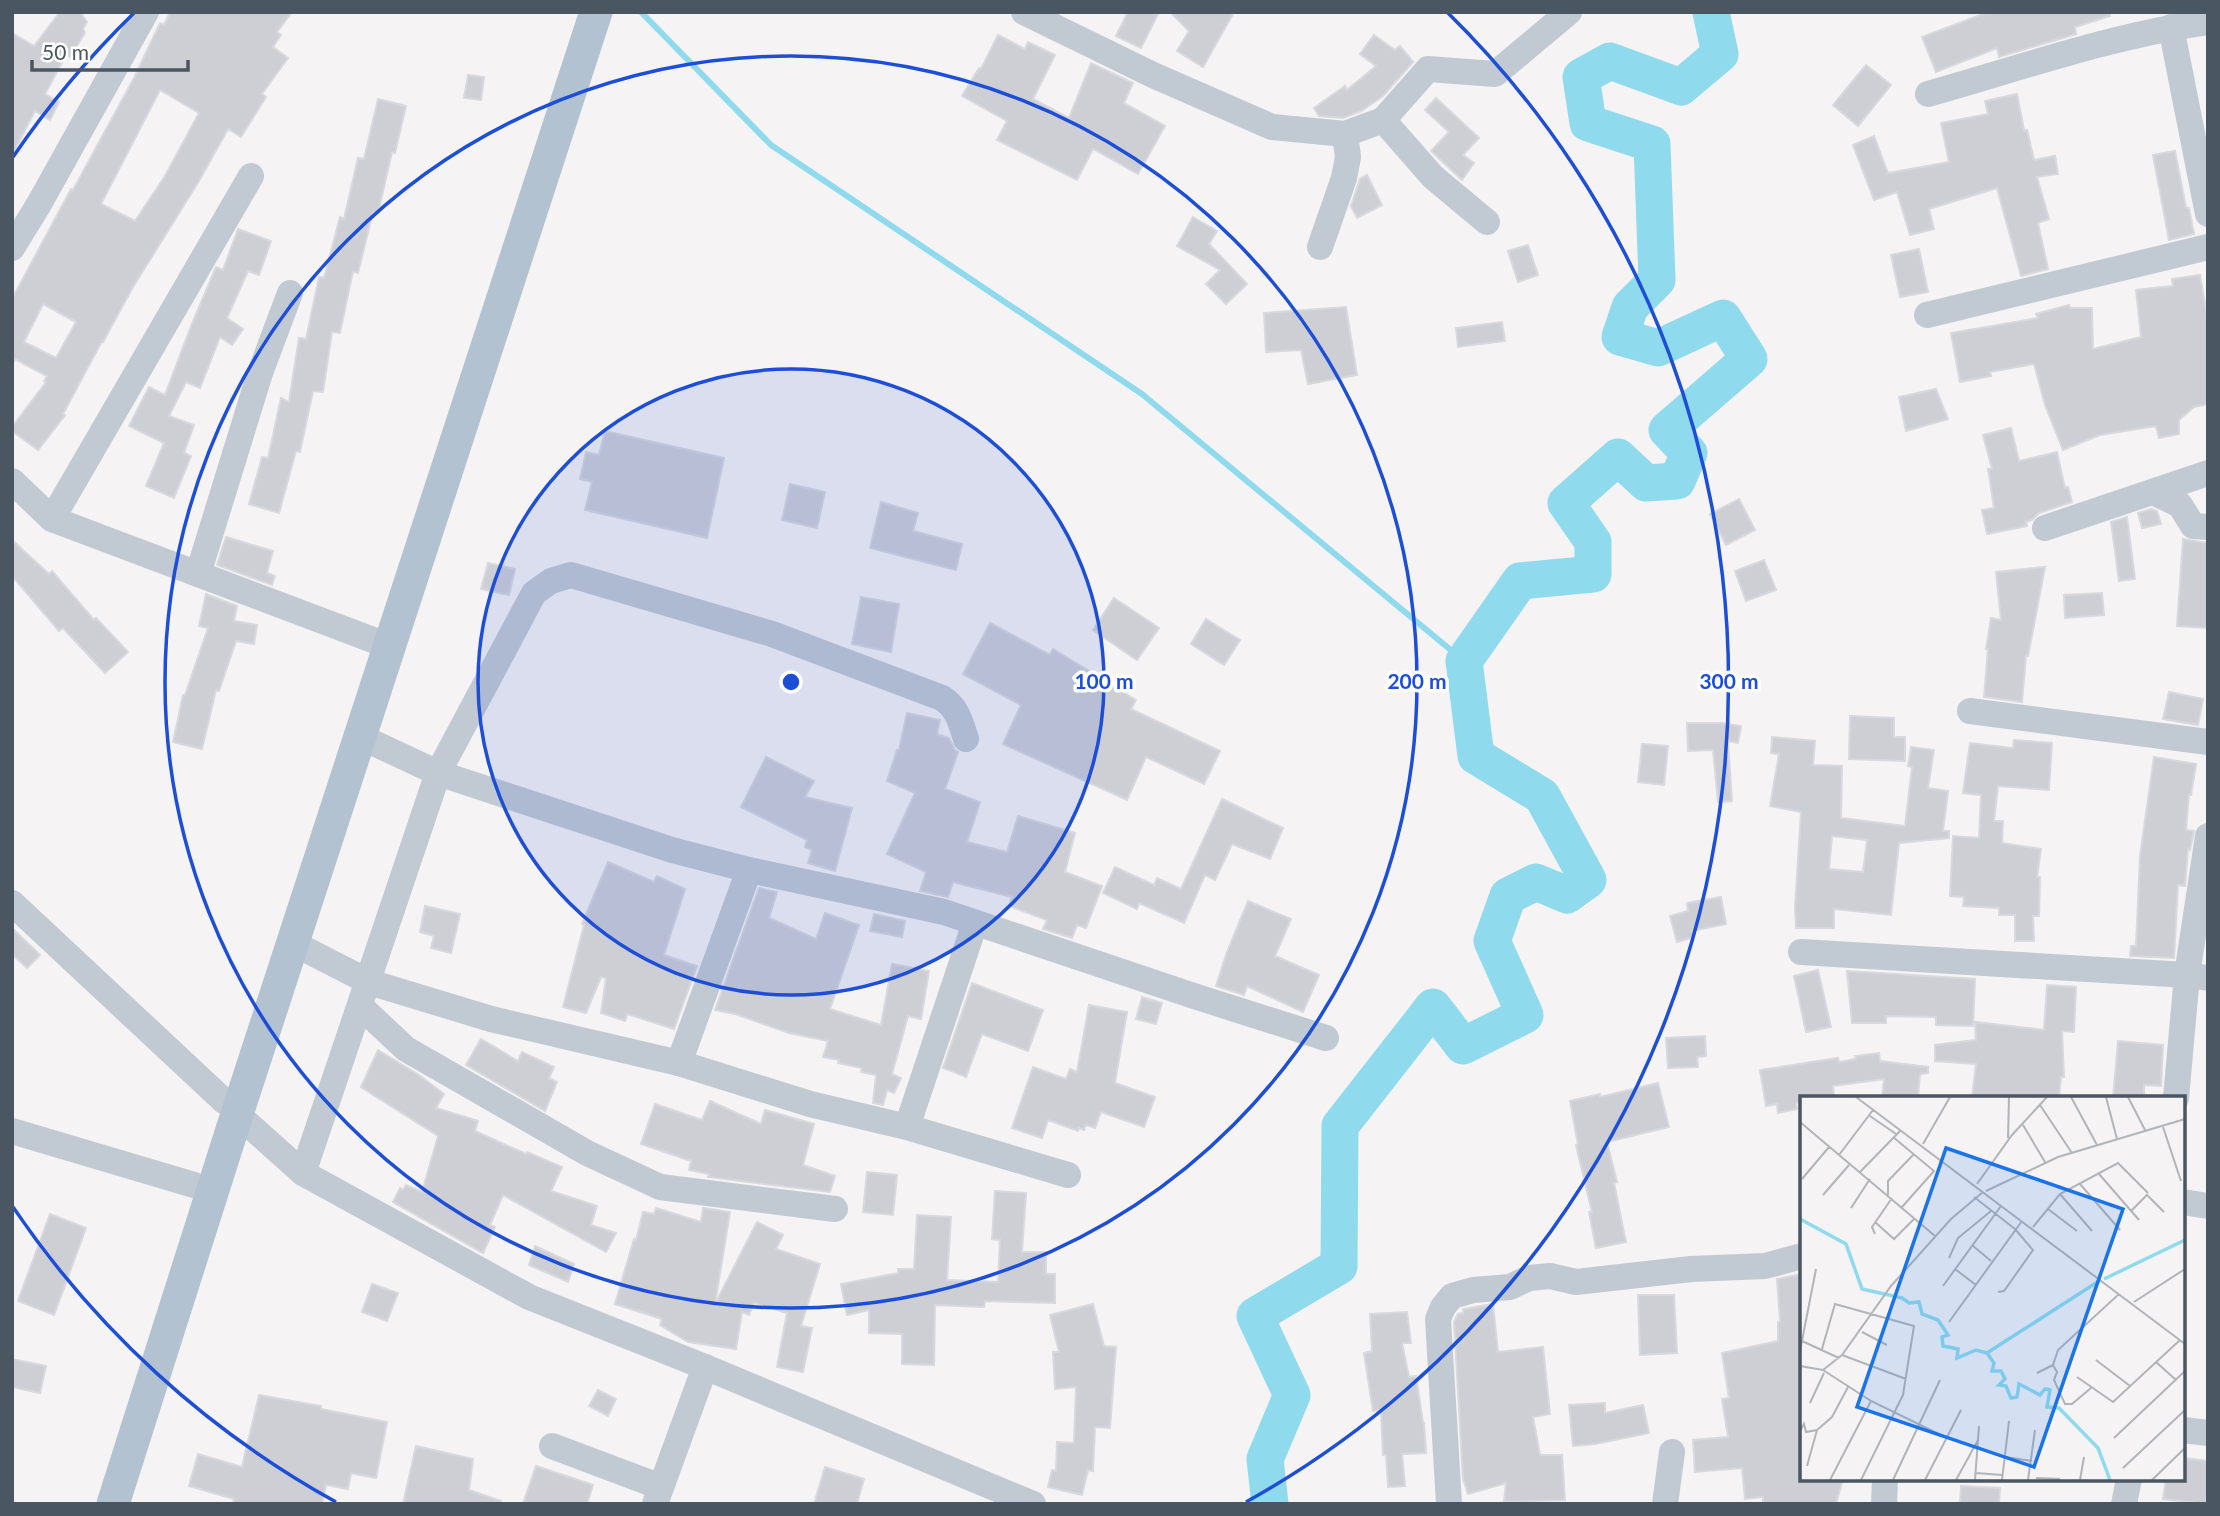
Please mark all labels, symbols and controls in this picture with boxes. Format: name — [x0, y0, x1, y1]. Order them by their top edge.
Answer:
scale bar — [32, 28, 187, 72]
text: 50 m — [42, 39, 89, 64]
text: 100 m — [1074, 668, 1134, 693]
text: 200 m — [1387, 668, 1447, 693]
text: 300 m — [1699, 668, 1759, 693]
centre of rings — [779, 670, 803, 694]
inset map — [1800, 1096, 2185, 1481]

